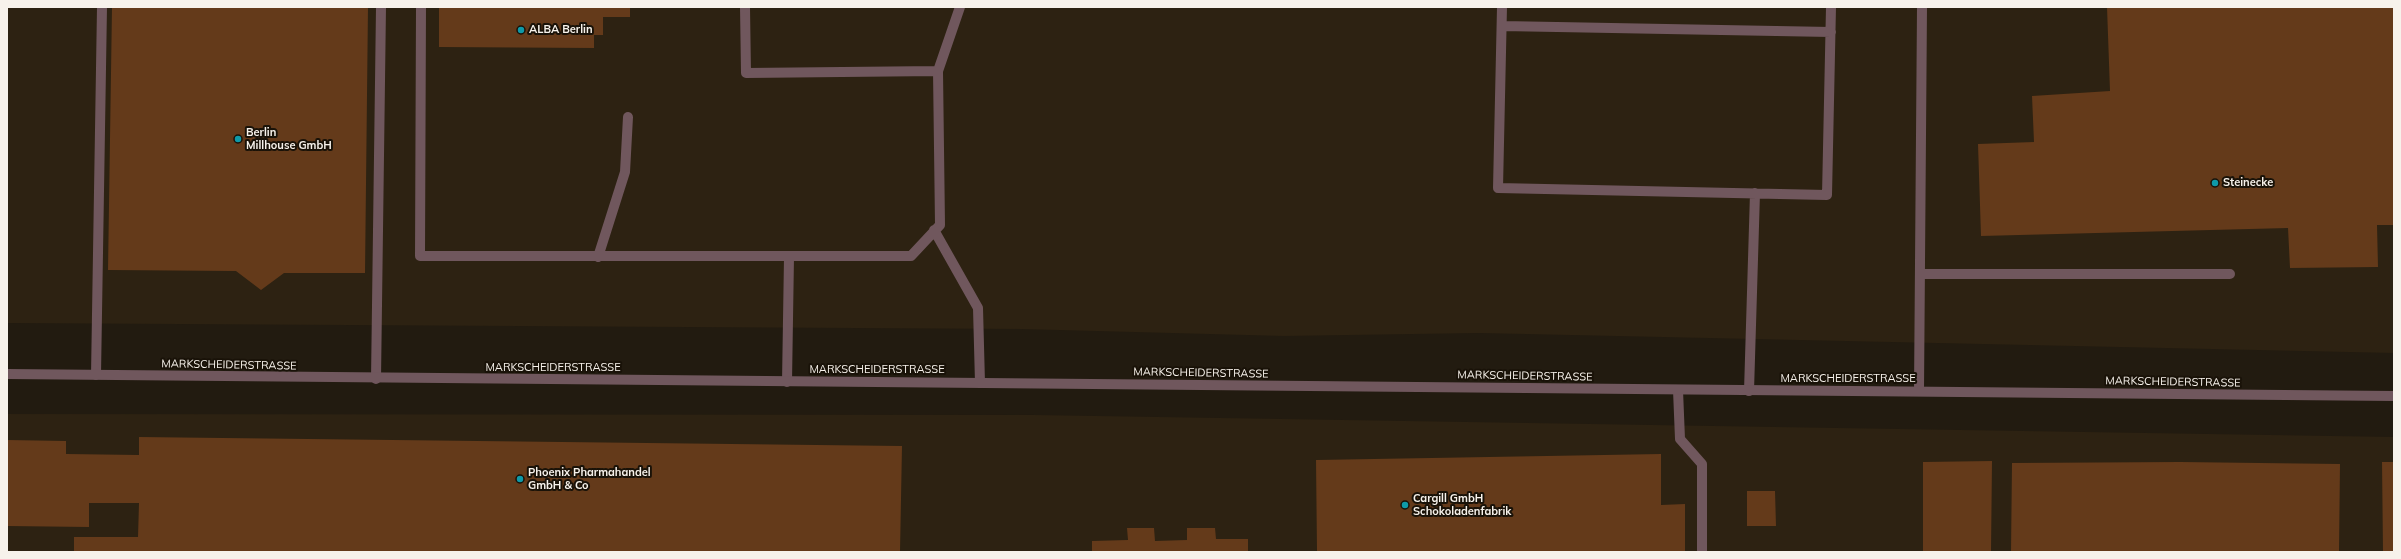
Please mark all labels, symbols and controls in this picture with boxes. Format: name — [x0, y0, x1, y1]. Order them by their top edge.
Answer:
place label: ALBA Berlin — [529, 23, 593, 37]
marker: ALBA Berlin — [516, 25, 526, 35]
place label: Berlin Millhouse GmbH — [246, 126, 332, 152]
marker: Berlin Millhouse GmbH — [233, 134, 243, 144]
place label: Steinecke — [2223, 176, 2273, 190]
marker: Steinecke — [2210, 178, 2220, 188]
street label: MARKSCHEIDERSTRASSE — [161, 357, 297, 373]
street label: MARKSCHEIDERSTRASSE — [485, 361, 621, 375]
street label: MARKSCHEIDERSTRASSE — [809, 363, 945, 377]
street label: MARKSCHEIDERSTRASSE — [1133, 365, 1269, 381]
street label: MARKSCHEIDERSTRASSE — [1457, 368, 1593, 384]
street label: MARKSCHEIDERSTRASSE — [1780, 372, 1916, 386]
street label: MARKSCHEIDERSTRASSE — [2105, 374, 2241, 390]
place label: Phoenix Pharmahandel GmbH & Co — [528, 466, 651, 492]
marker: Phoenix Pharmahandel GmbH & Co — [515, 474, 525, 484]
place label: Cargill GmbH Schokoladenfabrik — [1413, 492, 1511, 518]
marker: Cargill GmbH Schokoladenfabrik — [1400, 500, 1410, 510]

